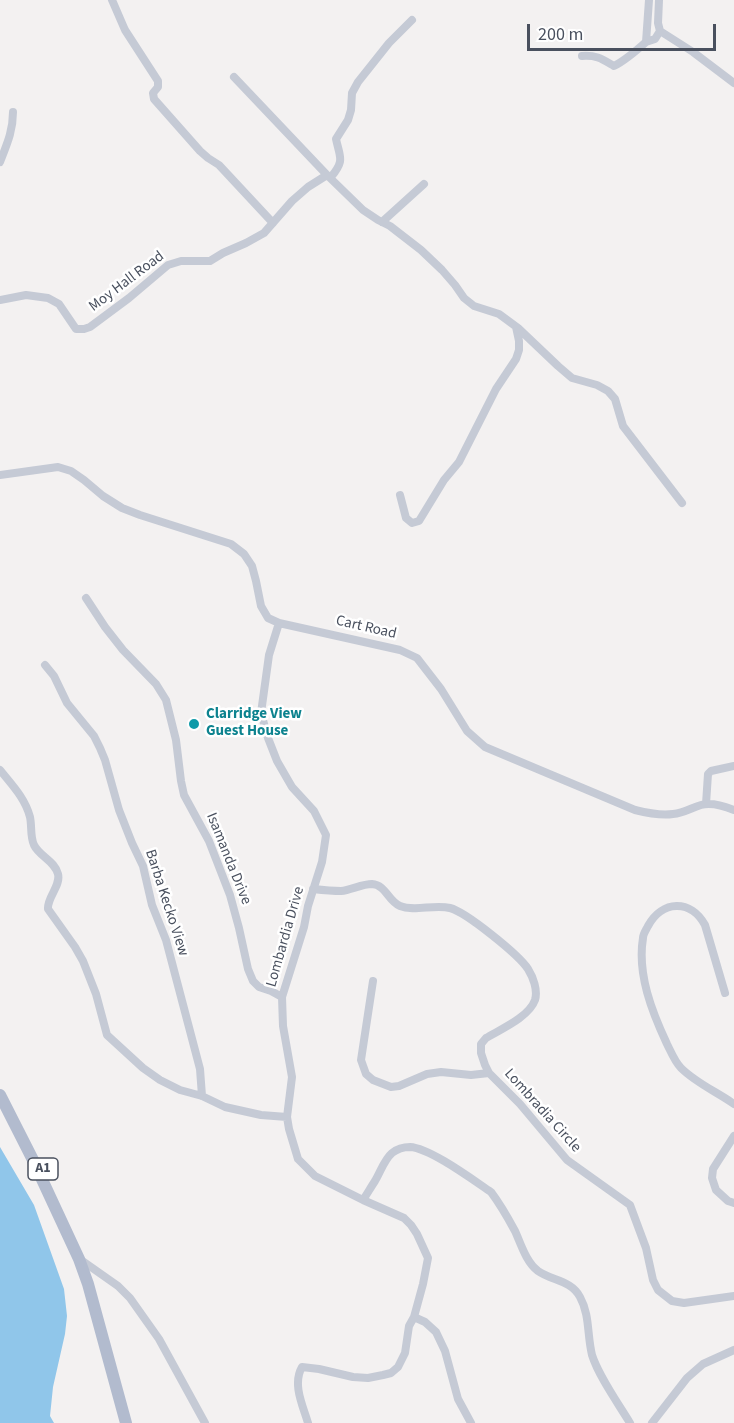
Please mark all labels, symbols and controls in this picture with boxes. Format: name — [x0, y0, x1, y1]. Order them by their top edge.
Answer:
scale bar — [530, 12, 719, 50]
text: 200 m — [538, 22, 583, 47]
street label: Moy Hall Road — [86, 248, 168, 316]
street label: Cart Road — [334, 612, 398, 644]
place label: Clarridge View Guest House — [206, 706, 302, 741]
marker: Clarridge View Guest House — [187, 717, 201, 731]
street label: Isamanda Drive — [201, 810, 255, 908]
street label: Barba Kecko View — [140, 847, 192, 959]
street label: Lombardia Drive — [263, 885, 309, 989]
street label: Lombradia Circle — [500, 1065, 584, 1157]
road number: A1 — [28, 1158, 58, 1180]

